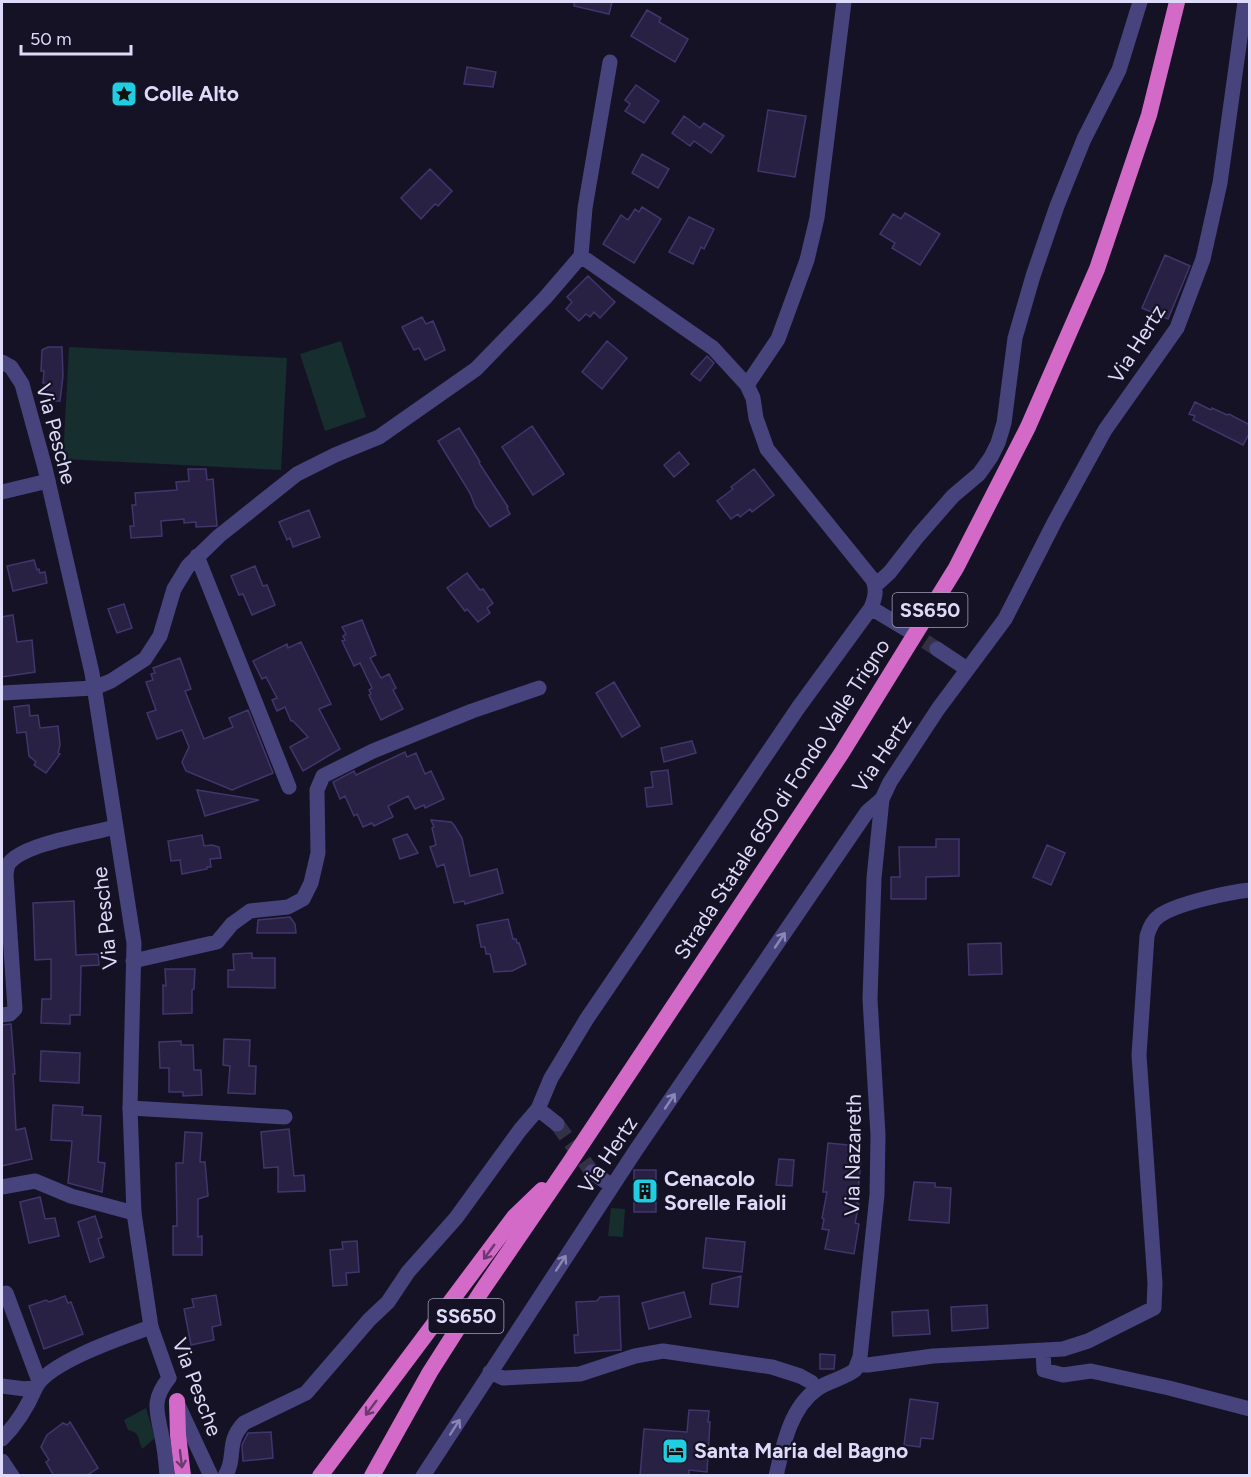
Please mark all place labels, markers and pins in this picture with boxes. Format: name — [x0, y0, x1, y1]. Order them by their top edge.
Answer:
place icon: Colle Alto — [109, 79, 139, 109]
place label: Colle Alto — [144, 81, 239, 106]
place label: Cenacolo Sorelle Faioli — [664, 1166, 787, 1215]
building icon: Cenacolo Sorelle Faioli — [630, 1176, 660, 1206]
hotel icon: Santa Maria del Bagno — [660, 1436, 690, 1466]
place label: Santa Maria del Bagno — [694, 1438, 908, 1463]

